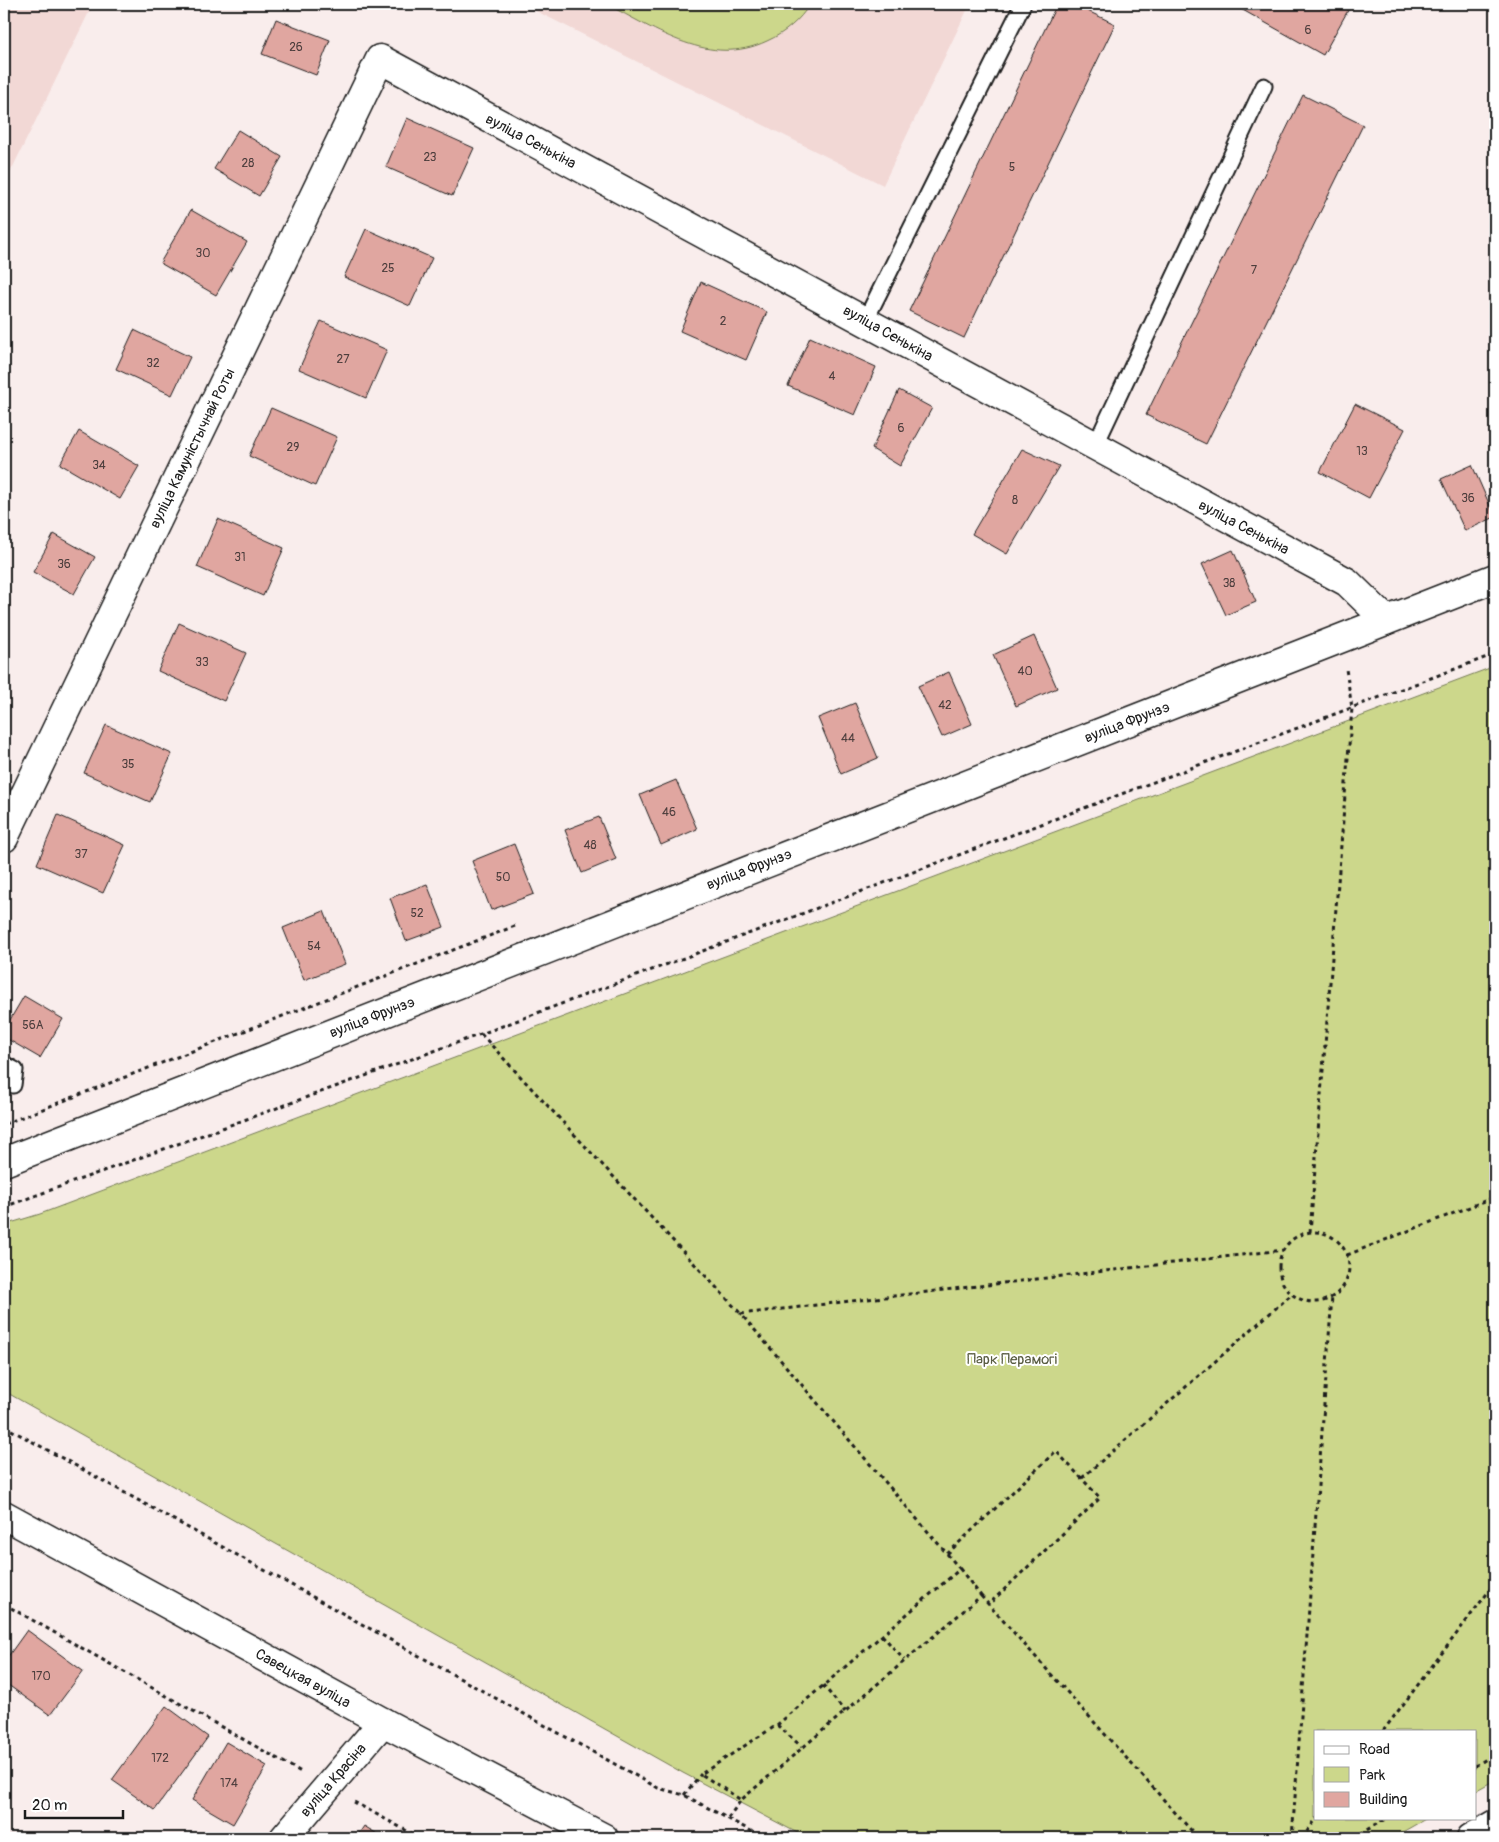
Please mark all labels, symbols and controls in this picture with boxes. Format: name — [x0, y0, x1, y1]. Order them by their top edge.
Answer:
house number: 6 — [1305, 23, 1312, 38]
house number: 26 — [289, 40, 303, 55]
street label: вуліца Сенькіна — [482, 110, 579, 173]
house number: 23 — [423, 150, 437, 165]
house number: 28 — [242, 156, 254, 171]
house number: 5 — [1009, 160, 1015, 175]
house number: 30 — [196, 246, 210, 261]
house number: 25 — [381, 261, 395, 276]
house number: 7 — [1251, 263, 1258, 278]
street label: вуліца Сенькіна — [839, 301, 936, 366]
house number: 2 — [720, 314, 727, 329]
house number: 27 — [336, 352, 350, 367]
house number: 32 — [146, 356, 160, 371]
street label: вуліца Камуністычнай Роты — [145, 365, 239, 531]
house number: 4 — [829, 369, 836, 384]
house number: 6 — [898, 421, 905, 436]
house number: 29 — [287, 440, 299, 455]
house number: 13 — [1356, 444, 1368, 459]
house number: 34 — [92, 458, 106, 473]
house number: 36 — [1461, 491, 1475, 506]
house number: 8 — [1012, 493, 1018, 508]
street label: вуліца Сенькіна — [1195, 496, 1292, 559]
house number: 31 — [234, 550, 246, 565]
house number: 36 — [57, 557, 71, 572]
house number: 38 — [1223, 576, 1235, 591]
house number: 33 — [195, 655, 209, 670]
house number: 40 — [1017, 664, 1033, 679]
street label: вуліца Фрунзэ — [1082, 697, 1173, 748]
house number: 42 — [938, 698, 952, 713]
house number: 44 — [841, 731, 855, 746]
house number: 35 — [121, 757, 135, 772]
house number: 46 — [662, 805, 676, 820]
house number: 48 — [583, 838, 597, 853]
street label: вуліца Фрунзэ — [704, 844, 795, 895]
house number: 37 — [74, 847, 88, 862]
house number: 50 — [496, 870, 510, 885]
house number: 52 — [410, 906, 424, 921]
house number: 54 — [307, 939, 321, 954]
street label: вуліца Фрунзэ — [327, 992, 418, 1043]
house number: 56А — [22, 1018, 44, 1033]
park label: Парк Перамогі — [967, 1350, 1057, 1369]
street label: Савецкая вуліца — [252, 1644, 354, 1712]
house number: 170 — [31, 1669, 51, 1684]
legend — [1314, 1730, 1476, 1820]
street label: вуліца Красіна — [296, 1740, 371, 1821]
text: Road — [1359, 1740, 1390, 1759]
house number: 172 — [151, 1751, 169, 1766]
text: Park — [1359, 1766, 1386, 1785]
house number: 174 — [220, 1776, 238, 1791]
scale bar — [25, 1787, 122, 1819]
text: Building — [1359, 1790, 1407, 1809]
text: 20 m — [32, 1796, 67, 1815]

